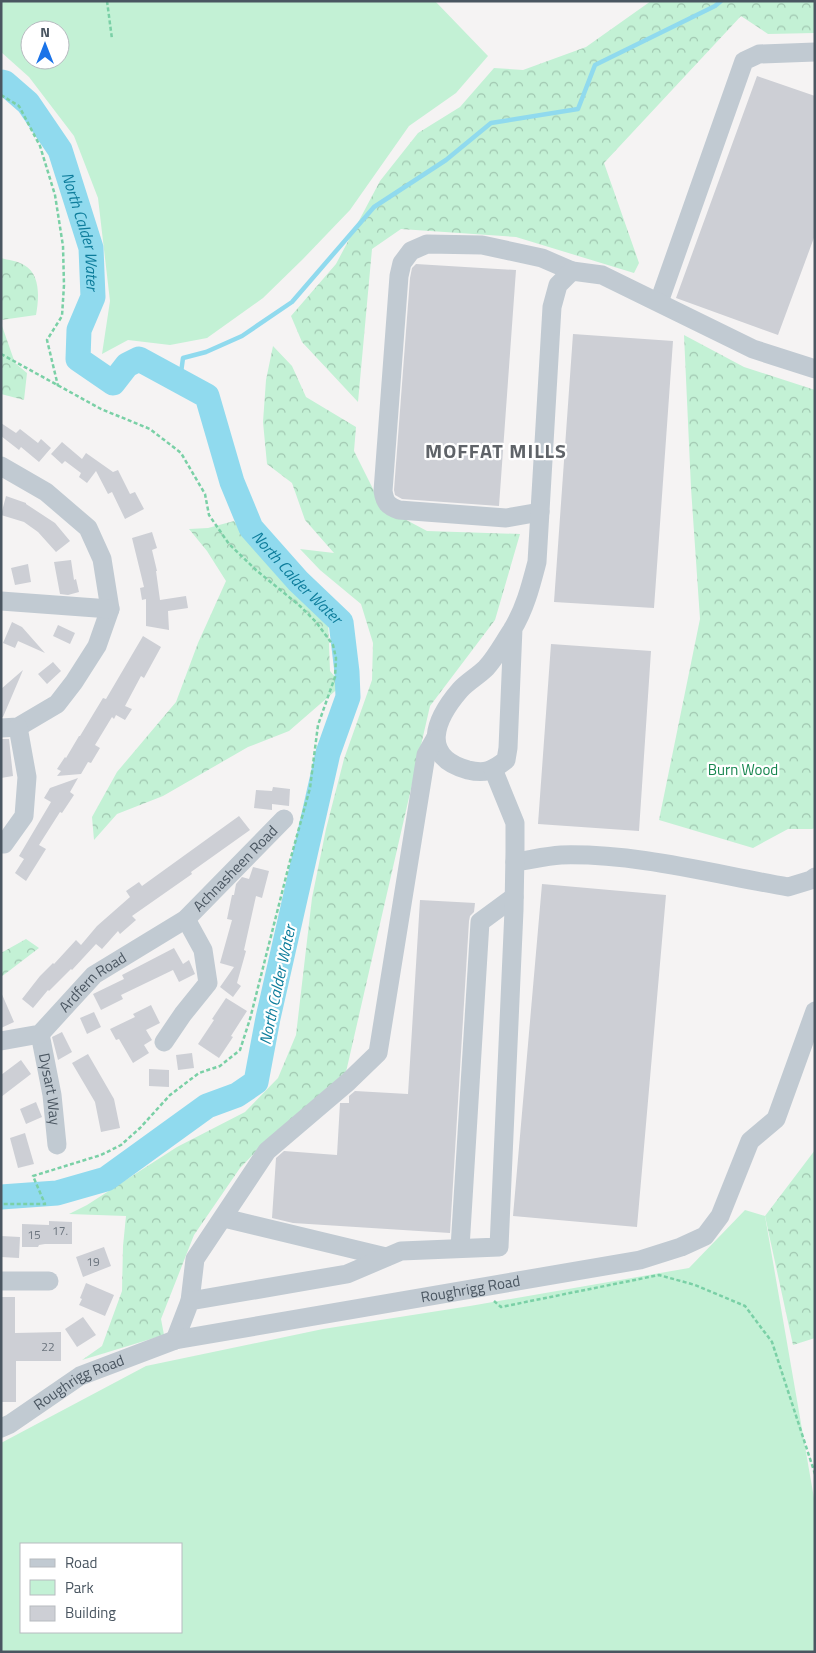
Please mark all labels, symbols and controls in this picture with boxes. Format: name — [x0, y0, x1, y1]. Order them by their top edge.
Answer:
north arrow — [20, 20, 70, 70]
text: N — [40, 21, 50, 42]
water label: North Calder Water — [56, 169, 105, 293]
district label: MOFFAT MILLS — [425, 435, 567, 466]
water label: North Calder Water — [246, 525, 349, 631]
park label: Burn Wood — [708, 758, 778, 781]
street label: Achnasheen Road — [187, 820, 283, 917]
water label: North Calder Water — [253, 921, 302, 1047]
street label: Ardfern Road — [53, 946, 131, 1017]
street label: Dysart Way — [33, 1051, 67, 1126]
house number: 17. — [52, 1221, 68, 1240]
house number: 15 — [27, 1225, 41, 1244]
house number: 19 — [86, 1252, 100, 1271]
street label: Roughrigg Road — [419, 1269, 522, 1309]
house number: 22 — [41, 1337, 55, 1356]
street label: Roughrigg Road — [29, 1348, 127, 1416]
legend — [20, 1543, 182, 1633]
text: Road — [65, 1551, 97, 1574]
text: Park — [65, 1576, 94, 1599]
text: Building — [65, 1601, 116, 1624]

